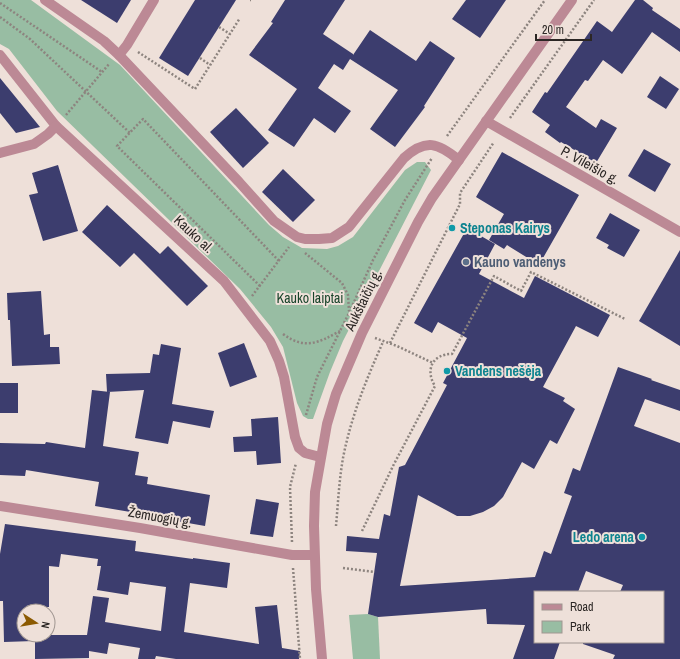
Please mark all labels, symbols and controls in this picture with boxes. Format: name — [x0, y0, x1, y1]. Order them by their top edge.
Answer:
scale bar — [536, 16, 591, 42]
text: 20 m — [542, 22, 564, 38]
street label: P. Vileišio g. — [558, 142, 622, 188]
street label: Kauko al. — [170, 211, 218, 257]
place label: Steponas Kairys — [460, 219, 550, 237]
marker: Steponas Kairys — [447, 223, 457, 233]
place label: Kauno vandenys — [474, 253, 566, 271]
marker: Kauno vandenys — [461, 257, 471, 267]
street label: Aukštaičių g. — [340, 266, 386, 335]
park label: Kauko laiptai — [276, 289, 344, 307]
place label: Vandens nešėja — [455, 362, 542, 380]
marker: Vandens nešėja — [442, 366, 452, 376]
street label: Žemuogių g. — [127, 503, 193, 531]
place label: Ledo arena — [573, 528, 635, 546]
marker: Ledo arena — [637, 532, 647, 542]
legend — [534, 591, 664, 643]
text: Road — [570, 599, 594, 615]
north arrow — [16, 603, 56, 643]
text: Park — [570, 619, 590, 635]
text: N — [38, 620, 53, 630]

